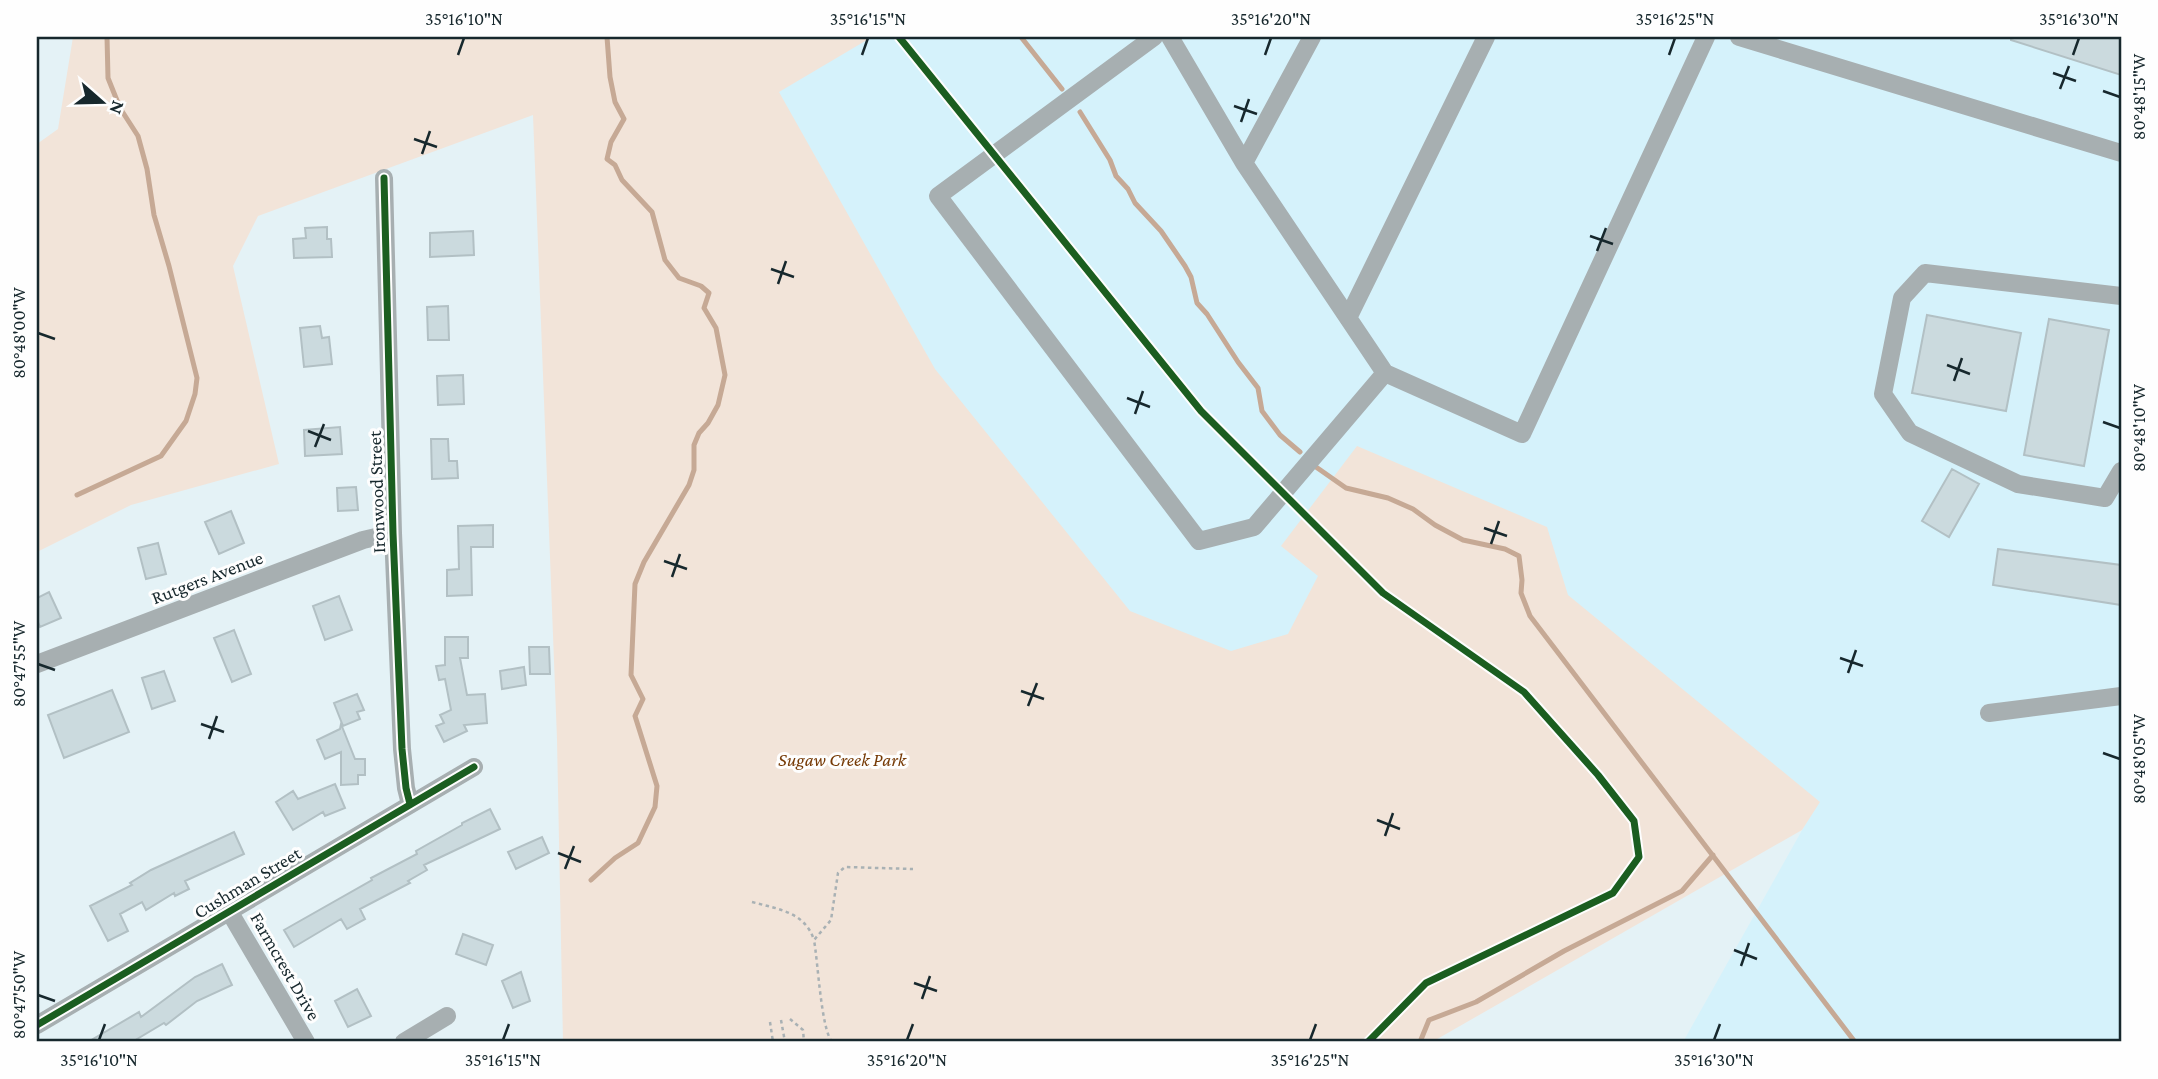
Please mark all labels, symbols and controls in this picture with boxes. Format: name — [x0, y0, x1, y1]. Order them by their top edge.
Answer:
text: 35°16'10"N — [425, 9, 503, 29]
text: 35°16'15"N — [830, 9, 906, 29]
text: 35°16'20"N — [1231, 9, 1311, 29]
text: 35°16'25"N — [1636, 9, 1715, 29]
text: 35°16'30"N — [2039, 9, 2119, 29]
text: 80°48'15"W — [2129, 53, 2149, 140]
north arrow — [66, 66, 136, 136]
text: N — [105, 98, 130, 117]
text: 80°48'00"W — [9, 287, 29, 379]
text: 80°48'10"W — [2129, 383, 2149, 472]
street label: Ironwood Street — [364, 430, 389, 554]
street label: Rutgers Avenue — [149, 547, 266, 608]
text: 80°47'55"W — [9, 620, 29, 707]
text: 80°48'05"W — [2129, 713, 2149, 804]
park label: Sugaw Creek Park — [778, 749, 907, 770]
street label: Cushman Street — [190, 842, 305, 923]
street label: Farmcrest Drive — [246, 909, 325, 1024]
text: 80°47'50"W — [9, 950, 29, 1039]
text: 35°16'10"N — [60, 1050, 138, 1070]
text: 35°16'15"N — [465, 1050, 541, 1070]
text: 35°16'20"N — [867, 1050, 947, 1070]
text: 35°16'25"N — [1271, 1050, 1350, 1070]
text: 35°16'30"N — [1674, 1050, 1754, 1070]

